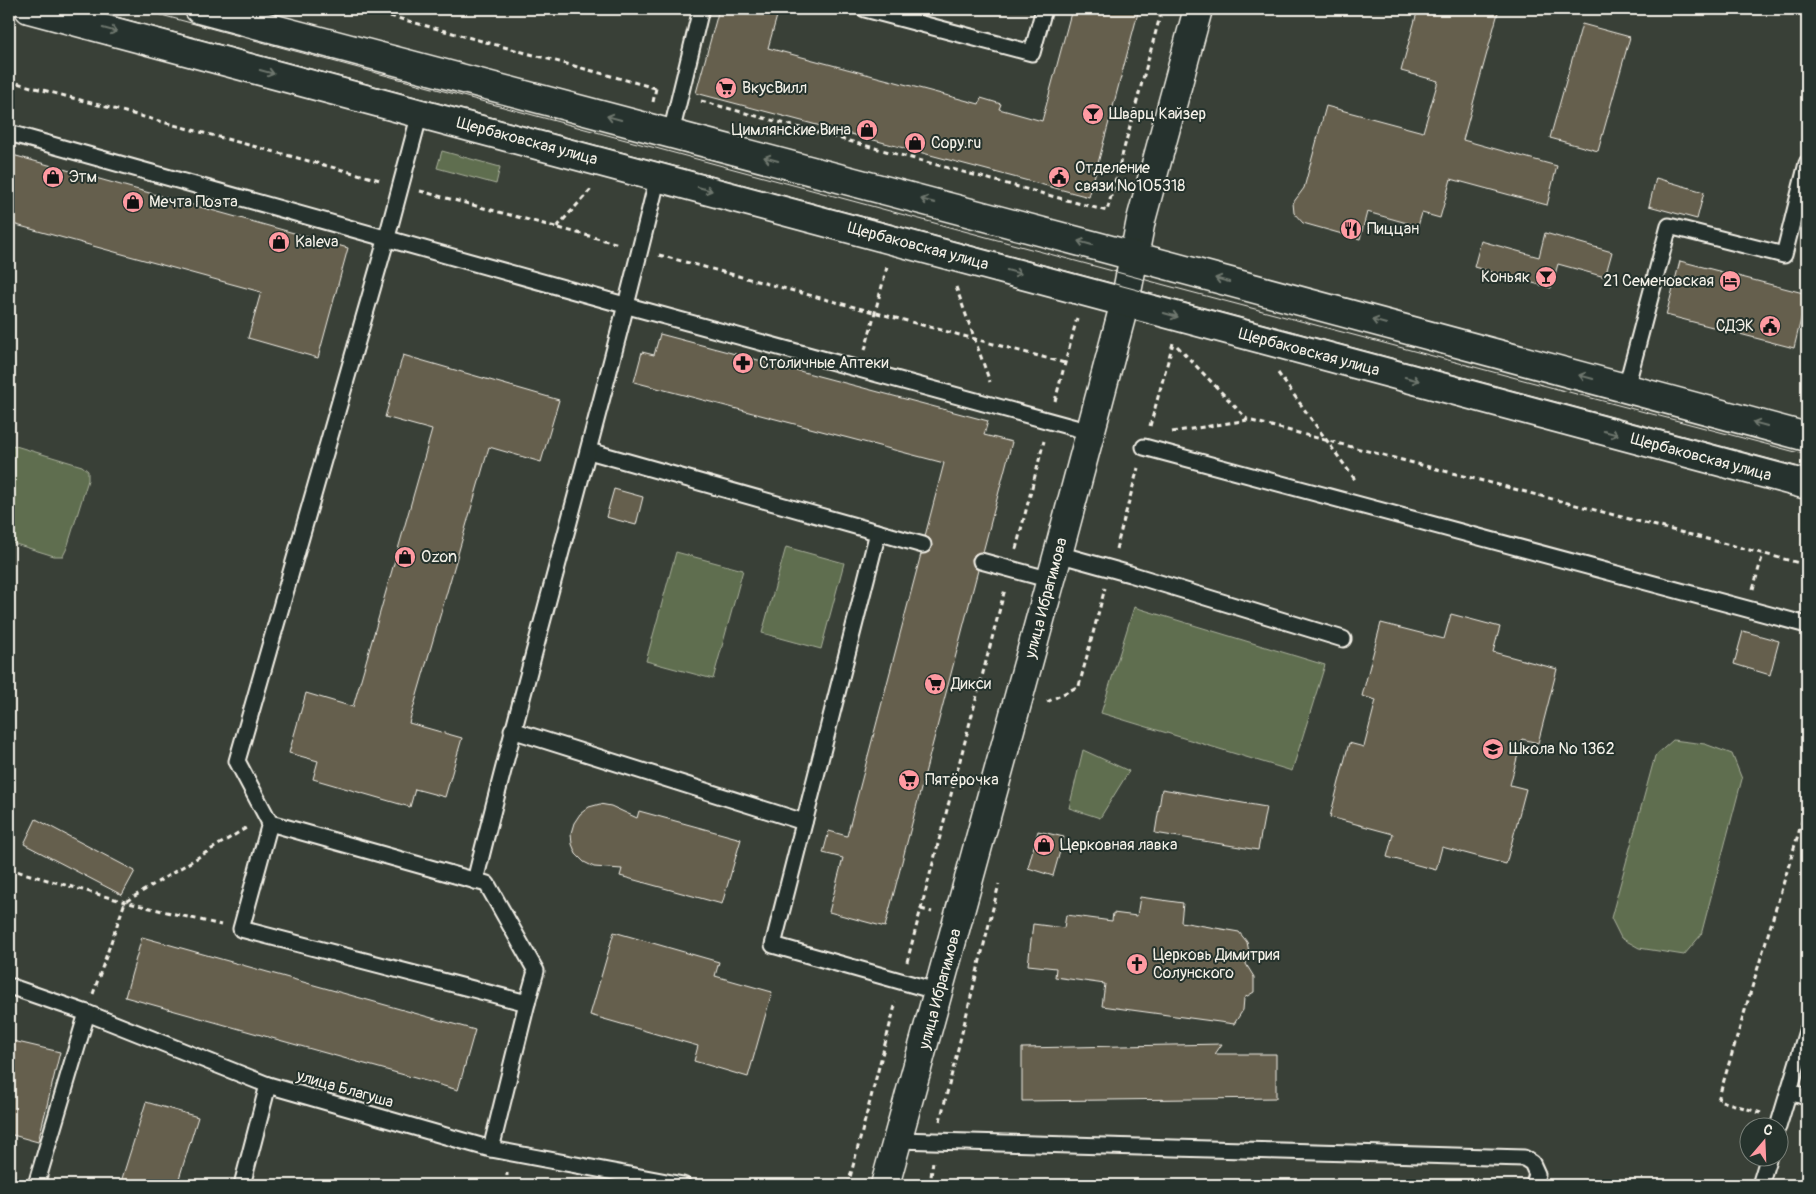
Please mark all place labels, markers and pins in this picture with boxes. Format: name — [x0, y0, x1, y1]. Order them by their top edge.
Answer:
supermarket icon: ВкусВилл — [714, 76, 738, 100]
place label: ВкусВилл — [742, 78, 807, 98]
bar icon: Шварц Кайзер — [1081, 102, 1105, 126]
place label: Шварц Кайзер — [1109, 104, 1206, 124]
shop icon: Цимлянские Вина — [855, 118, 879, 142]
place label: Цимлянские Вина — [732, 120, 851, 140]
shop icon: Copy.ru — [903, 131, 927, 155]
place label: Copy.ru — [931, 133, 981, 153]
place label: Отделение связи №105318 — [1075, 158, 1185, 196]
shop icon: Этм — [41, 165, 65, 189]
public building icon: Отделение связи №105318 — [1047, 165, 1071, 189]
place label: Этм — [69, 167, 97, 187]
shop icon: Мечта Поэта — [121, 190, 145, 214]
place label: Мечта Поэта — [149, 192, 238, 212]
restaurant icon: Пиццан — [1339, 217, 1363, 241]
place label: Пиццан — [1367, 219, 1419, 239]
shop icon: Kaleva — [267, 230, 291, 254]
place label: Kaleva — [295, 232, 338, 252]
bar icon: Коньяк — [1534, 265, 1558, 289]
place label: Коньяк — [1481, 267, 1530, 287]
hotel icon: 21 Семеновская — [1718, 269, 1742, 293]
place label: 21 Семеновская — [1603, 271, 1714, 291]
public building icon: СДЭК — [1758, 314, 1782, 338]
place label: СДЭК — [1716, 316, 1754, 336]
pharmacy icon: Столичные Аптеки — [731, 351, 755, 375]
place label: Столичные Аптеки — [759, 353, 889, 373]
shop icon: Ozon — [393, 545, 417, 569]
place label: Ozon — [421, 547, 457, 567]
supermarket icon: Дикси — [923, 672, 947, 696]
place label: Дикси — [950, 674, 991, 694]
school or university icon: Школа № 1362 — [1481, 737, 1505, 761]
place label: Школа № 1362 — [1509, 739, 1615, 759]
supermarket icon: Пятёрочка — [897, 768, 921, 792]
place label: Пятёрочка — [925, 770, 999, 790]
shop icon: Церковная лавка — [1032, 833, 1056, 857]
place label: Церковная лавка — [1060, 835, 1177, 855]
place label: Церковь Димитрия Солунского — [1153, 945, 1280, 983]
church icon: Церковь Димитрия Солунского — [1125, 952, 1149, 976]

